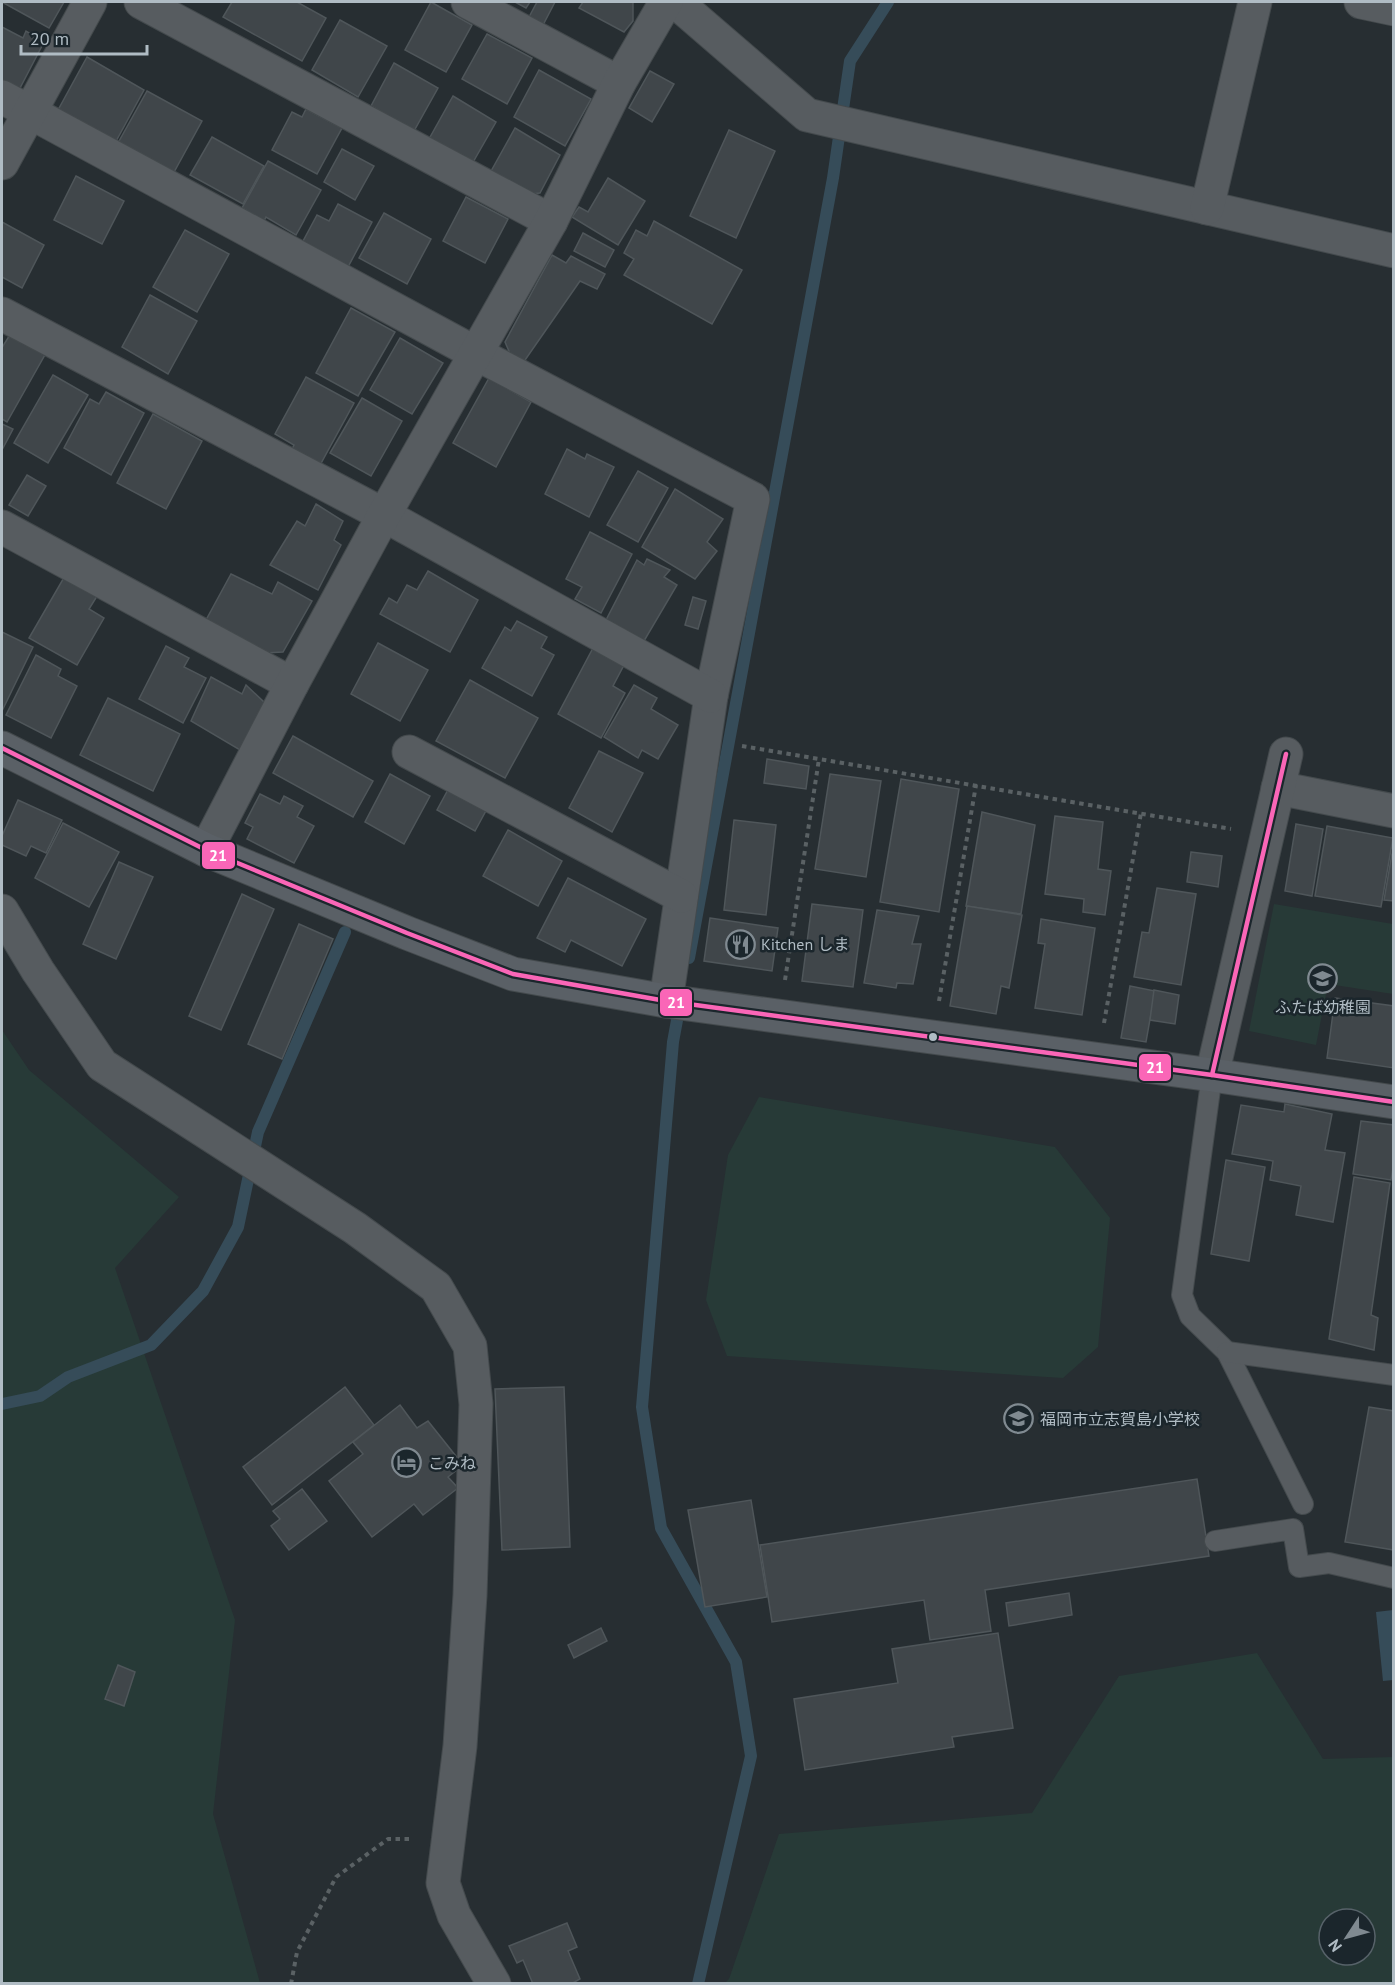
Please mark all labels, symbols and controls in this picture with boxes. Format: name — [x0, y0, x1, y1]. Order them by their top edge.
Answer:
scale bar — [21, 18, 147, 56]
text: 20 m — [30, 27, 69, 50]
line badge: 21 — [201, 841, 236, 870]
text: 21 — [209, 845, 227, 865]
restaurant icon: Kitchen しま — [724, 928, 756, 960]
place label: Kitchen しま — [761, 934, 849, 954]
school or university icon: ふたば幼稚園 — [1307, 963, 1339, 995]
line badge: 21 — [659, 988, 693, 1017]
text: 21 — [667, 992, 685, 1012]
place label: ふたば幼稚園 — [1275, 997, 1371, 1017]
unlabelled marker — [927, 1031, 939, 1043]
line badge: 21 — [1138, 1053, 1172, 1082]
text: 21 — [1146, 1057, 1164, 1077]
school or university icon: 福岡市立志賀島小学校 — [1003, 1403, 1035, 1435]
place label: 福岡市立志賀島小学校 — [1040, 1409, 1200, 1429]
hotel icon: こみね — [391, 1447, 423, 1479]
place label: こみね — [428, 1453, 476, 1473]
north arrow — [1317, 1907, 1377, 1967]
text: N — [1324, 1936, 1346, 1956]

